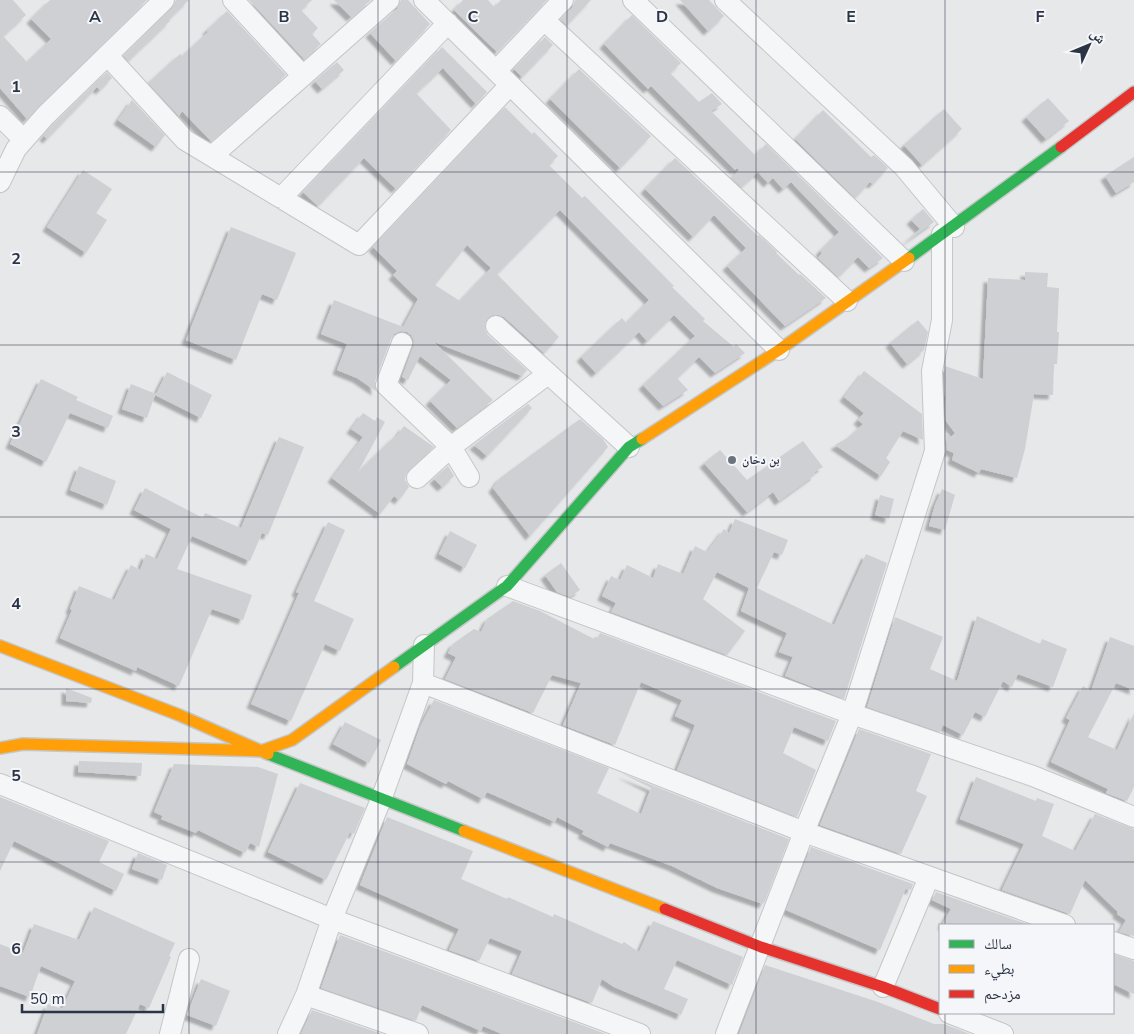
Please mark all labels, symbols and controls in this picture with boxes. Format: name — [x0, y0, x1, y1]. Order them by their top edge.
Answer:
text: A — [89, 6, 101, 28]
text: B — [278, 6, 290, 28]
text: C — [468, 6, 479, 28]
text: D — [656, 6, 668, 28]
text: E — [846, 6, 856, 28]
text: F — [1036, 6, 1045, 28]
north arrow — [1064, 20, 1114, 70]
text: ش — [1086, 24, 1110, 48]
text: 1 — [11, 76, 21, 98]
text: 2 — [11, 248, 21, 270]
text: 3 — [11, 421, 21, 443]
place label: بن دخان — [742, 452, 779, 468]
marker: بن دخان — [726, 454, 738, 466]
text: 4 — [11, 593, 21, 615]
text: 5 — [11, 765, 21, 787]
legend — [939, 924, 1114, 1014]
text: سالك — [984, 934, 1012, 954]
text: 6 — [11, 938, 21, 960]
text: بطيء — [984, 959, 1014, 981]
scale bar — [22, 982, 164, 1014]
text: مزدحم — [984, 984, 1021, 1004]
text: 50 m — [30, 989, 65, 1009]

